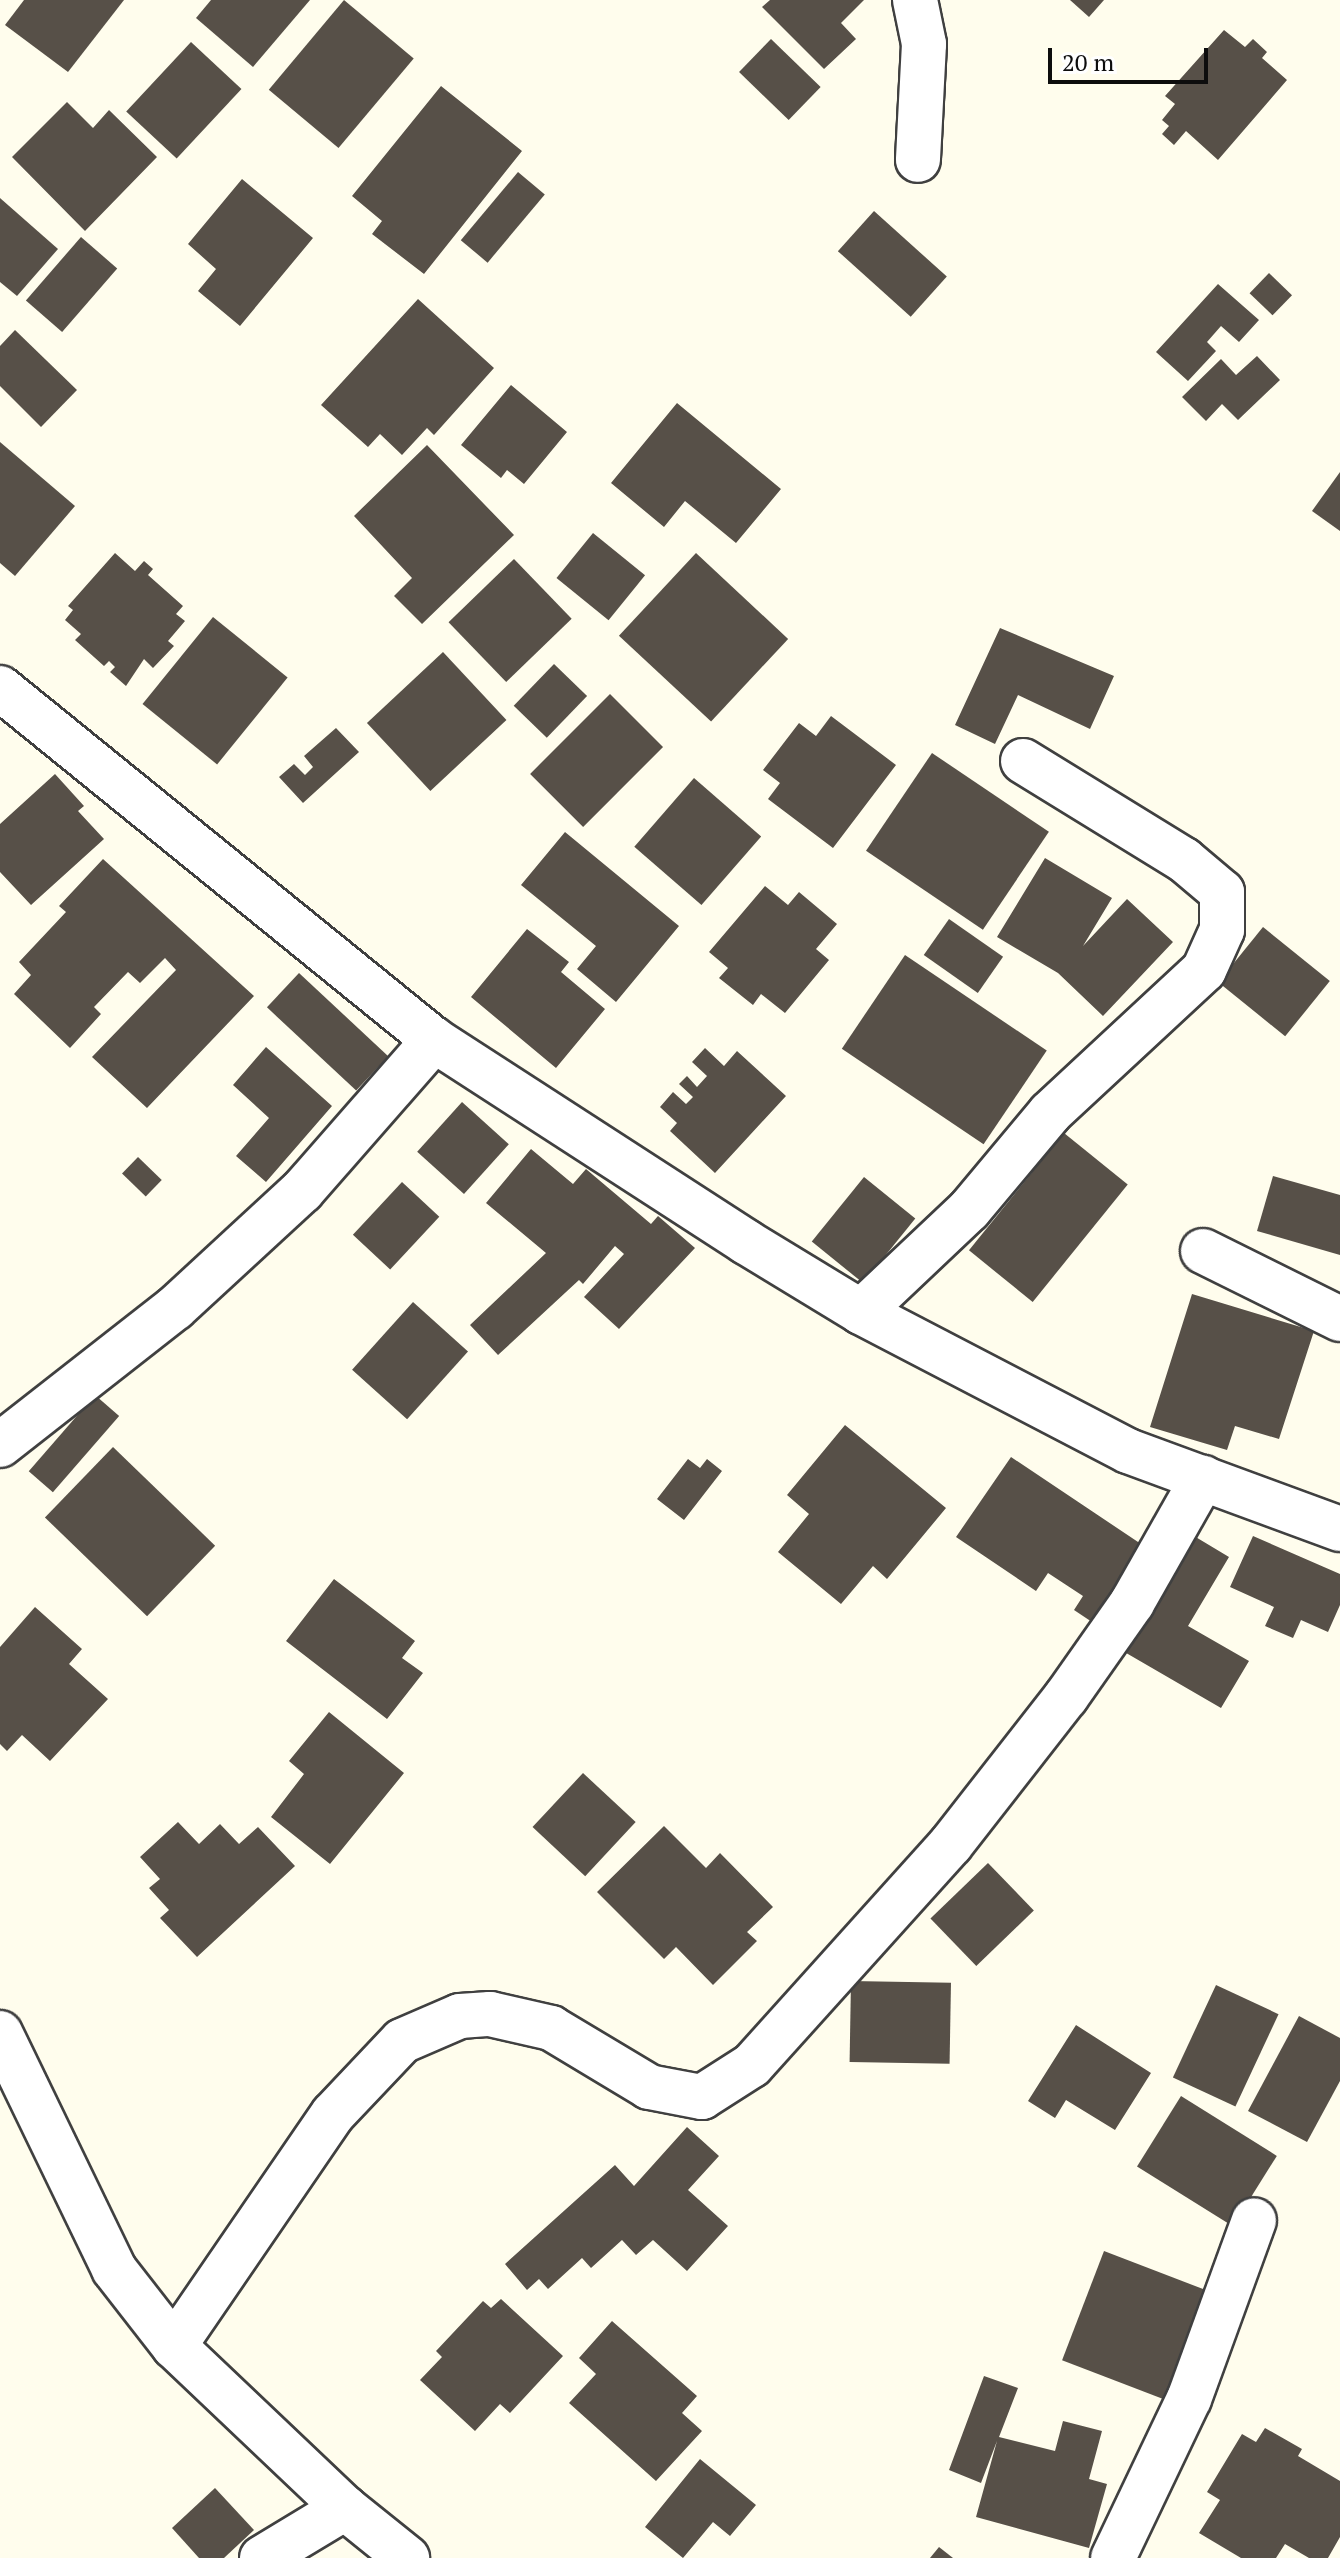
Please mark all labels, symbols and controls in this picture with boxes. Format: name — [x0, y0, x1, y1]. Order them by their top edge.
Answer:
scale bar — [1052, 32, 1212, 82]
text: 20 m — [1062, 46, 1114, 78]

